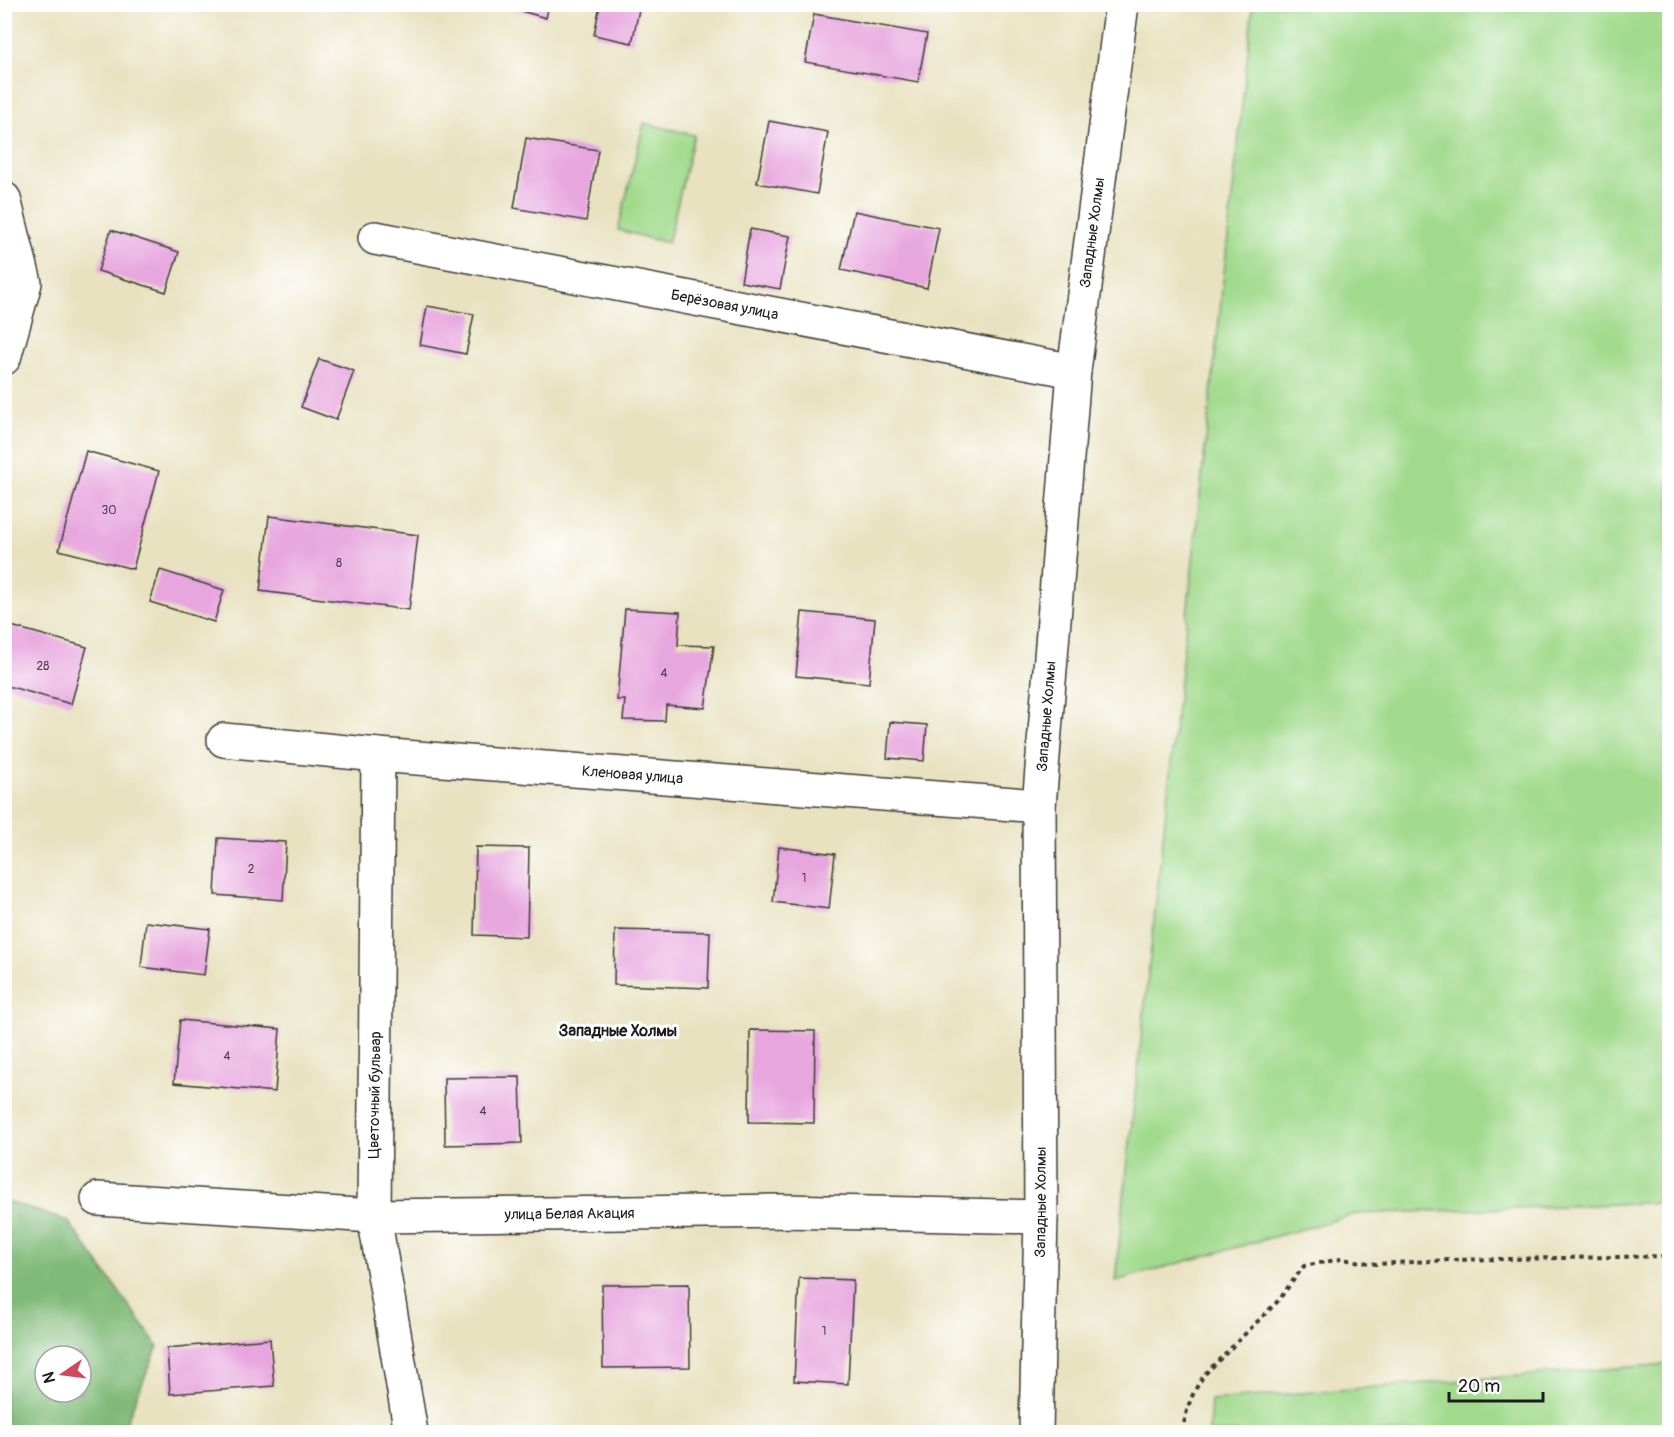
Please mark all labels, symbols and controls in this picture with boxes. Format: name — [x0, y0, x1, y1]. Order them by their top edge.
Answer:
street label: Западные Холмы — [1075, 176, 1109, 289]
street label: Берёзовая улица — [669, 285, 780, 324]
house number: 30 — [102, 503, 116, 518]
house number: 8 — [336, 556, 342, 571]
house number: 28 — [37, 659, 49, 674]
street label: Западные Холмы — [1032, 660, 1060, 772]
house number: 4 — [661, 666, 668, 681]
street label: Кленовая улица — [581, 761, 684, 788]
house number: 2 — [248, 862, 255, 877]
house number: 1 — [802, 871, 806, 886]
district label: Западные Холмы — [559, 1021, 677, 1041]
street label: Цветочный бульвар — [364, 1031, 386, 1159]
house number: 4 — [224, 1049, 231, 1064]
house number: 4 — [480, 1104, 487, 1119]
street label: Западные Холмы — [1031, 1146, 1051, 1258]
street label: улица Белая Акация — [503, 1203, 635, 1224]
house number: 1 — [822, 1324, 826, 1339]
north arrow — [33, 1344, 93, 1404]
scale bar — [1449, 1365, 1544, 1403]
text: N — [38, 1370, 60, 1385]
text: 20 m — [1458, 1375, 1500, 1398]

